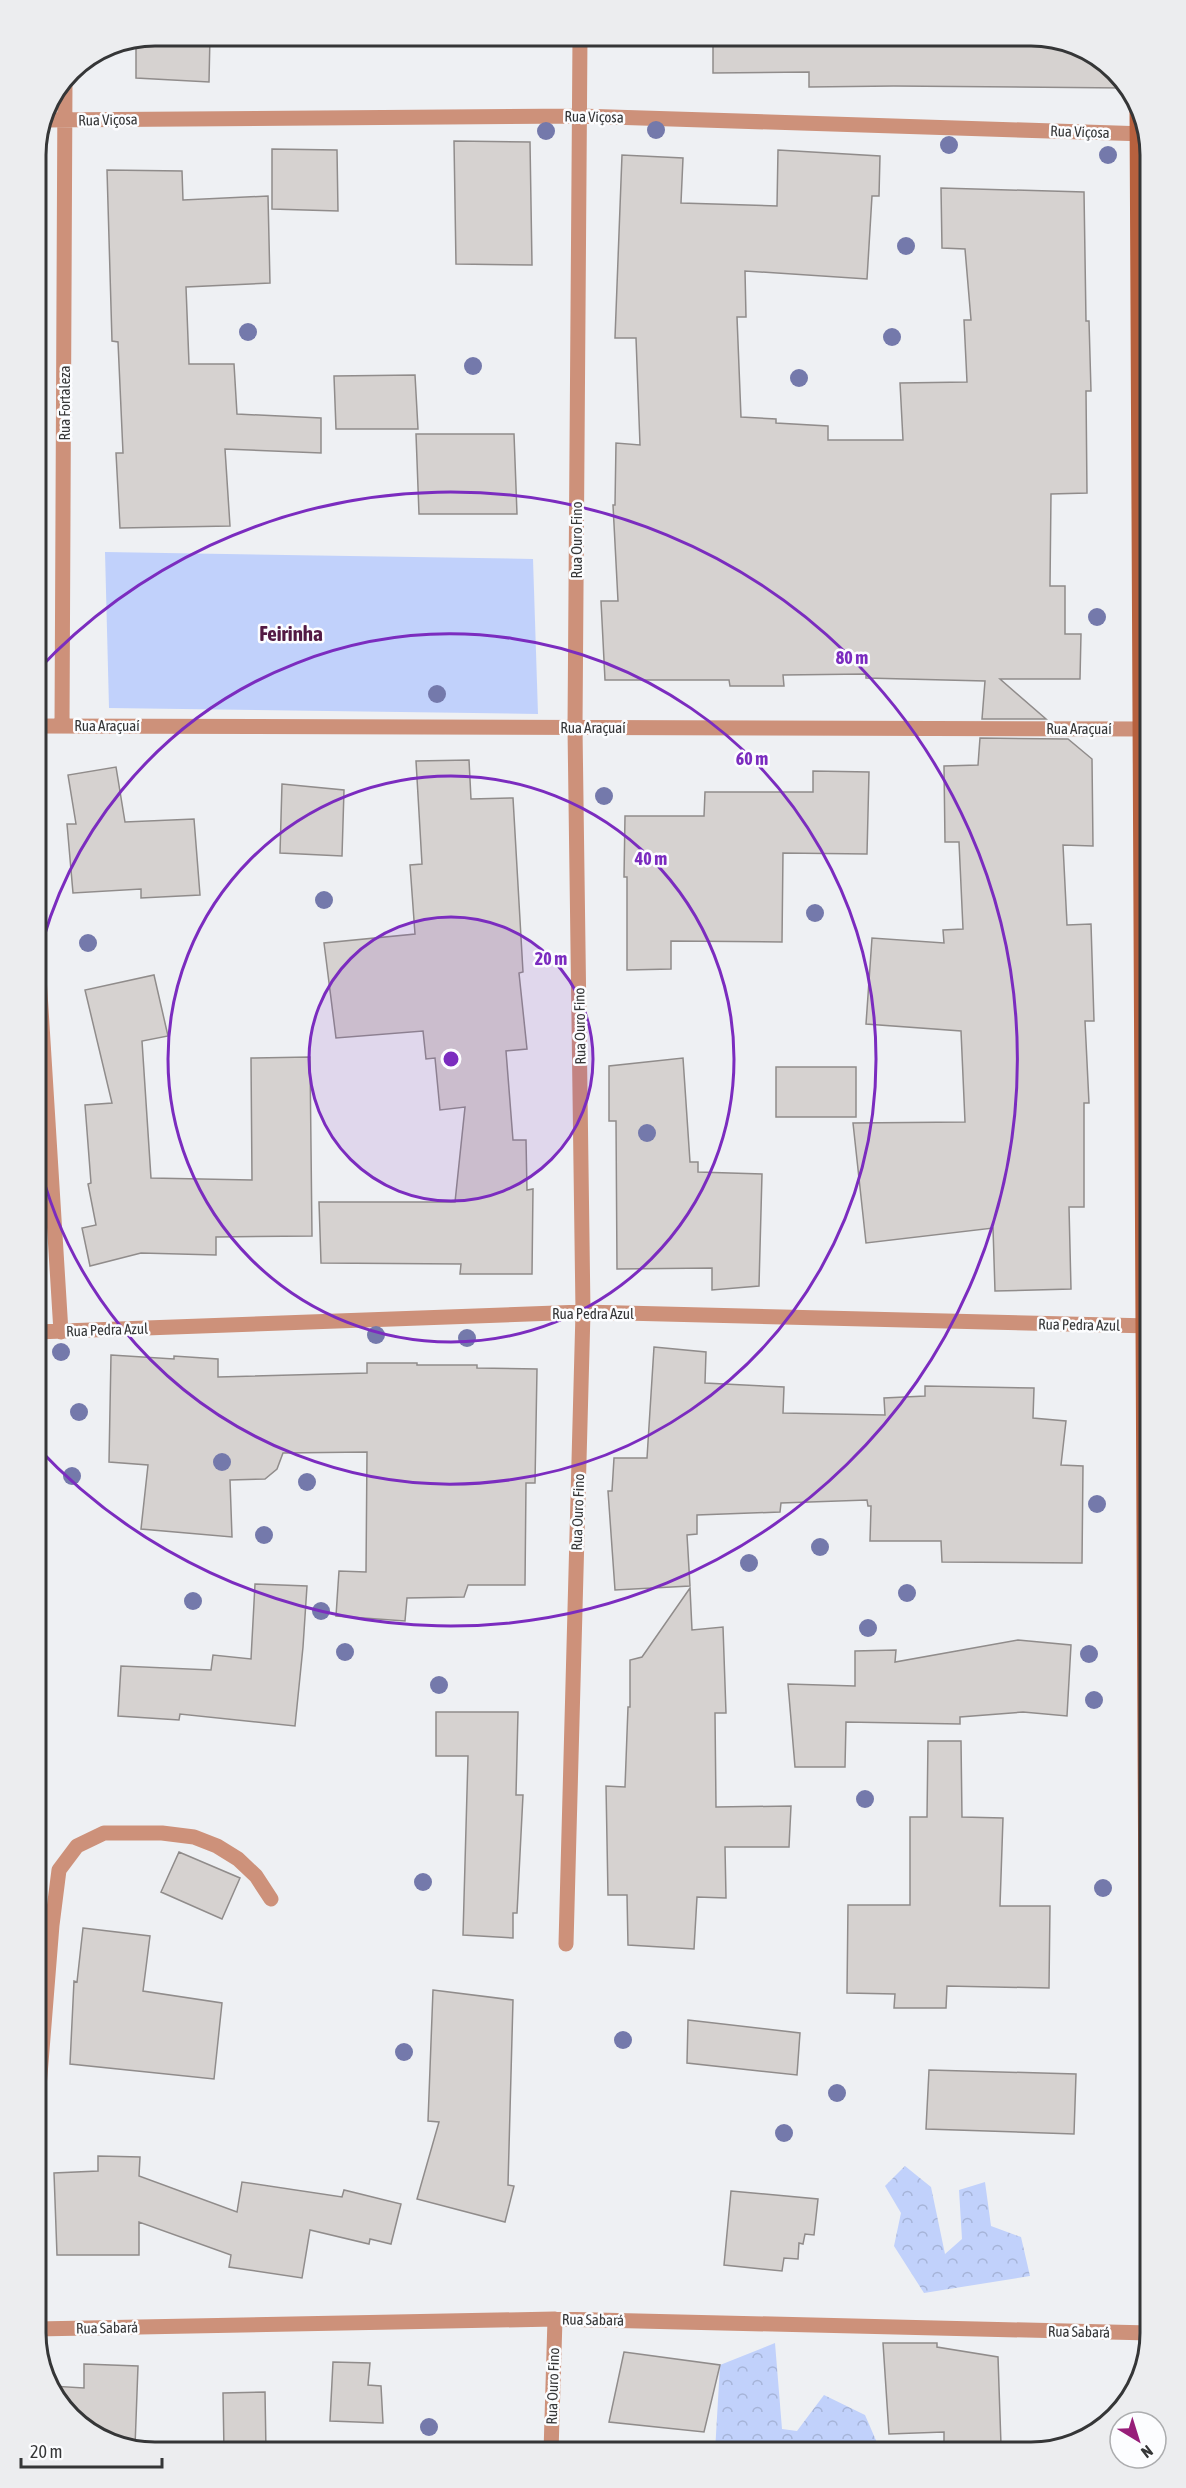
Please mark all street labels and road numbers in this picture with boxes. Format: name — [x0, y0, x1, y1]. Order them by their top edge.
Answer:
street label: Rua Viçosa — [564, 107, 624, 126]
street label: Rua Viçosa — [78, 110, 138, 129]
street label: Rua Viçosa — [1050, 122, 1110, 141]
street label: Rua Fortaleza — [56, 365, 73, 441]
street label: Rua Ouro Fino — [568, 501, 585, 579]
street label: Rua Araçuaí — [74, 717, 140, 734]
street label: Rua Araçuaí — [560, 719, 626, 736]
street label: Rua Araçuaí — [1046, 720, 1112, 737]
street label: Rua Ouro Fino — [570, 987, 589, 1065]
street label: Rua Pedra Azul — [552, 1305, 634, 1322]
street label: Rua Pedra Azul — [1038, 1315, 1120, 1334]
street label: Rua Pedra Azul — [66, 1320, 148, 1339]
street label: Rua Ouro Fino — [568, 1473, 587, 1551]
street label: Rua Sabará — [562, 2310, 624, 2329]
street label: Rua Sabará — [76, 2318, 138, 2337]
street label: Rua Sabará — [1048, 2322, 1110, 2341]
street label: Rua Ouro Fino — [543, 2347, 562, 2425]

